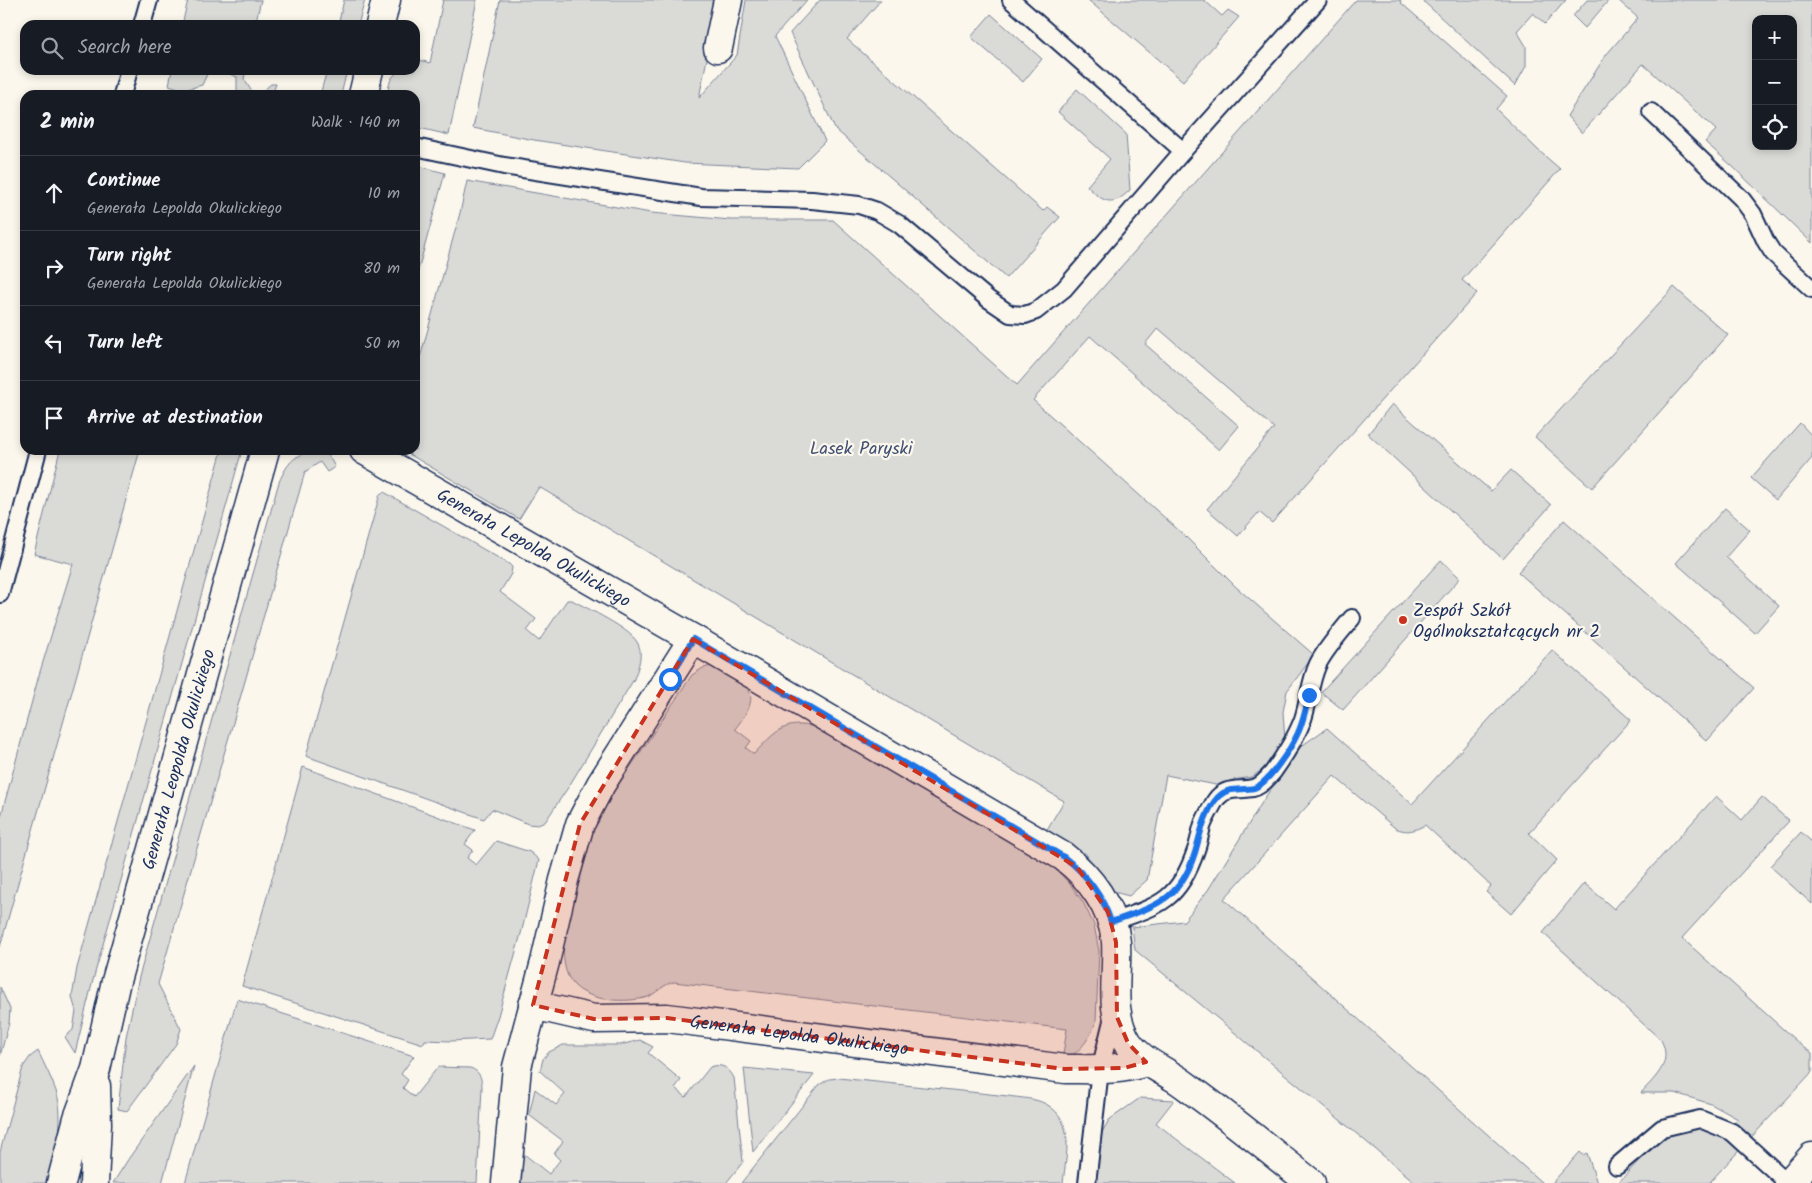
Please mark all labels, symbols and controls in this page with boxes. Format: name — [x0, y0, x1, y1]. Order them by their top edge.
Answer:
map controls — [1752, 15, 1797, 150]
button: + — [1752, 15, 1797, 60]
search box — [20, 20, 420, 75]
text: Search here — [78, 33, 172, 63]
icon: search — [38, 34, 66, 62]
button: − — [1752, 60, 1797, 105]
button: locate — [1752, 105, 1797, 150]
text: 2 min — [40, 106, 95, 139]
text: Walk · 140 m — [311, 110, 400, 135]
text: Continue — [87, 166, 160, 196]
icon: ahead — [40, 179, 68, 207]
text: 10 m — [368, 181, 400, 206]
text: Generała Lepolda Okulickiego — [87, 196, 282, 221]
text: Turn right — [87, 241, 172, 271]
icon: right — [40, 254, 68, 282]
text: 80 m — [363, 256, 400, 281]
text: Generała Lepolda Okulickiego — [87, 271, 282, 296]
text: Turn left — [87, 328, 162, 358]
icon: left — [40, 329, 68, 357]
text: 50 m — [364, 331, 400, 356]
text: Arrive at destination — [87, 403, 263, 433]
icon: arrive — [40, 404, 68, 432]
park label: Lasek Paryski — [810, 435, 913, 464]
street label: Generała Lepolda Okulickiego — [431, 482, 636, 616]
place label: Zespół Szkół Ogólnokształcących nr 2 — [1413, 597, 1600, 647]
marker: Zespół Szkół Ogólnokształcących nr 2 — [1397, 614, 1409, 626]
street label: Generała Leopolda Okulickiego — [135, 646, 224, 873]
route start — [659, 668, 682, 691]
route end — [1298, 684, 1321, 707]
street label: Generała Lepolda Okulickiego — [688, 1008, 910, 1065]

